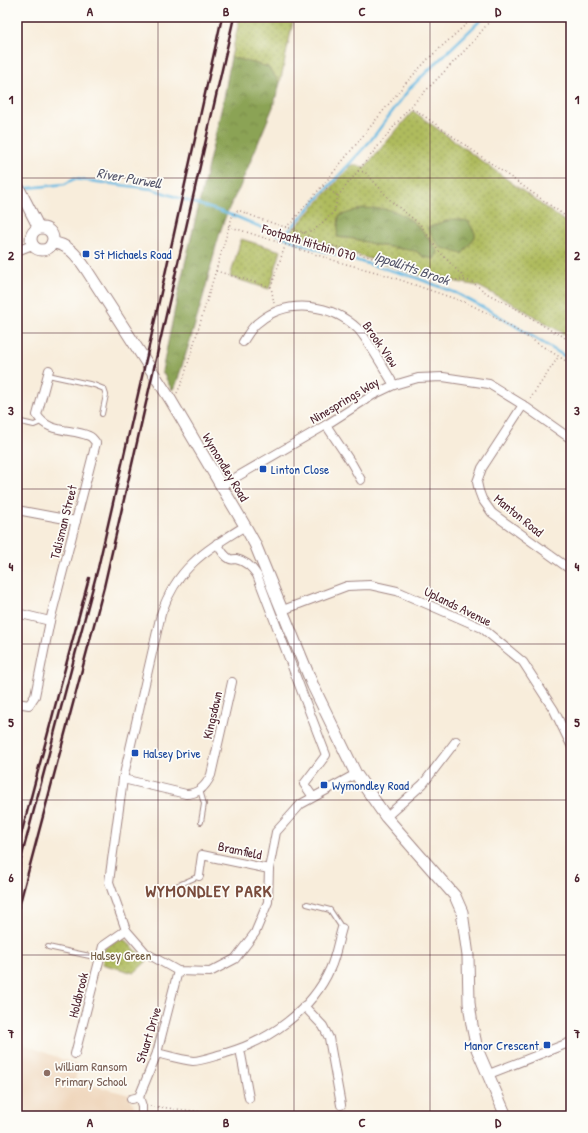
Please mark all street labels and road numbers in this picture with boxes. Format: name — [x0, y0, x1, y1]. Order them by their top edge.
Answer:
street label: Footpath Hitchin 070 — [259, 219, 358, 265]
street label: Brook View — [359, 318, 403, 370]
street label: Ninesprings Way — [306, 372, 382, 428]
street label: Wymondley Road — [198, 429, 254, 505]
street label: Talisman Street — [45, 483, 81, 561]
street label: Manton Road — [491, 490, 547, 540]
street label: Uplands Avenue — [421, 582, 495, 630]
street label: Kingsdown — [198, 689, 226, 741]
street label: Bramfield — [216, 837, 264, 863]
street label: Holdbrook — [64, 970, 92, 1020]
street label: Stuart Drive — [131, 1005, 165, 1065]

